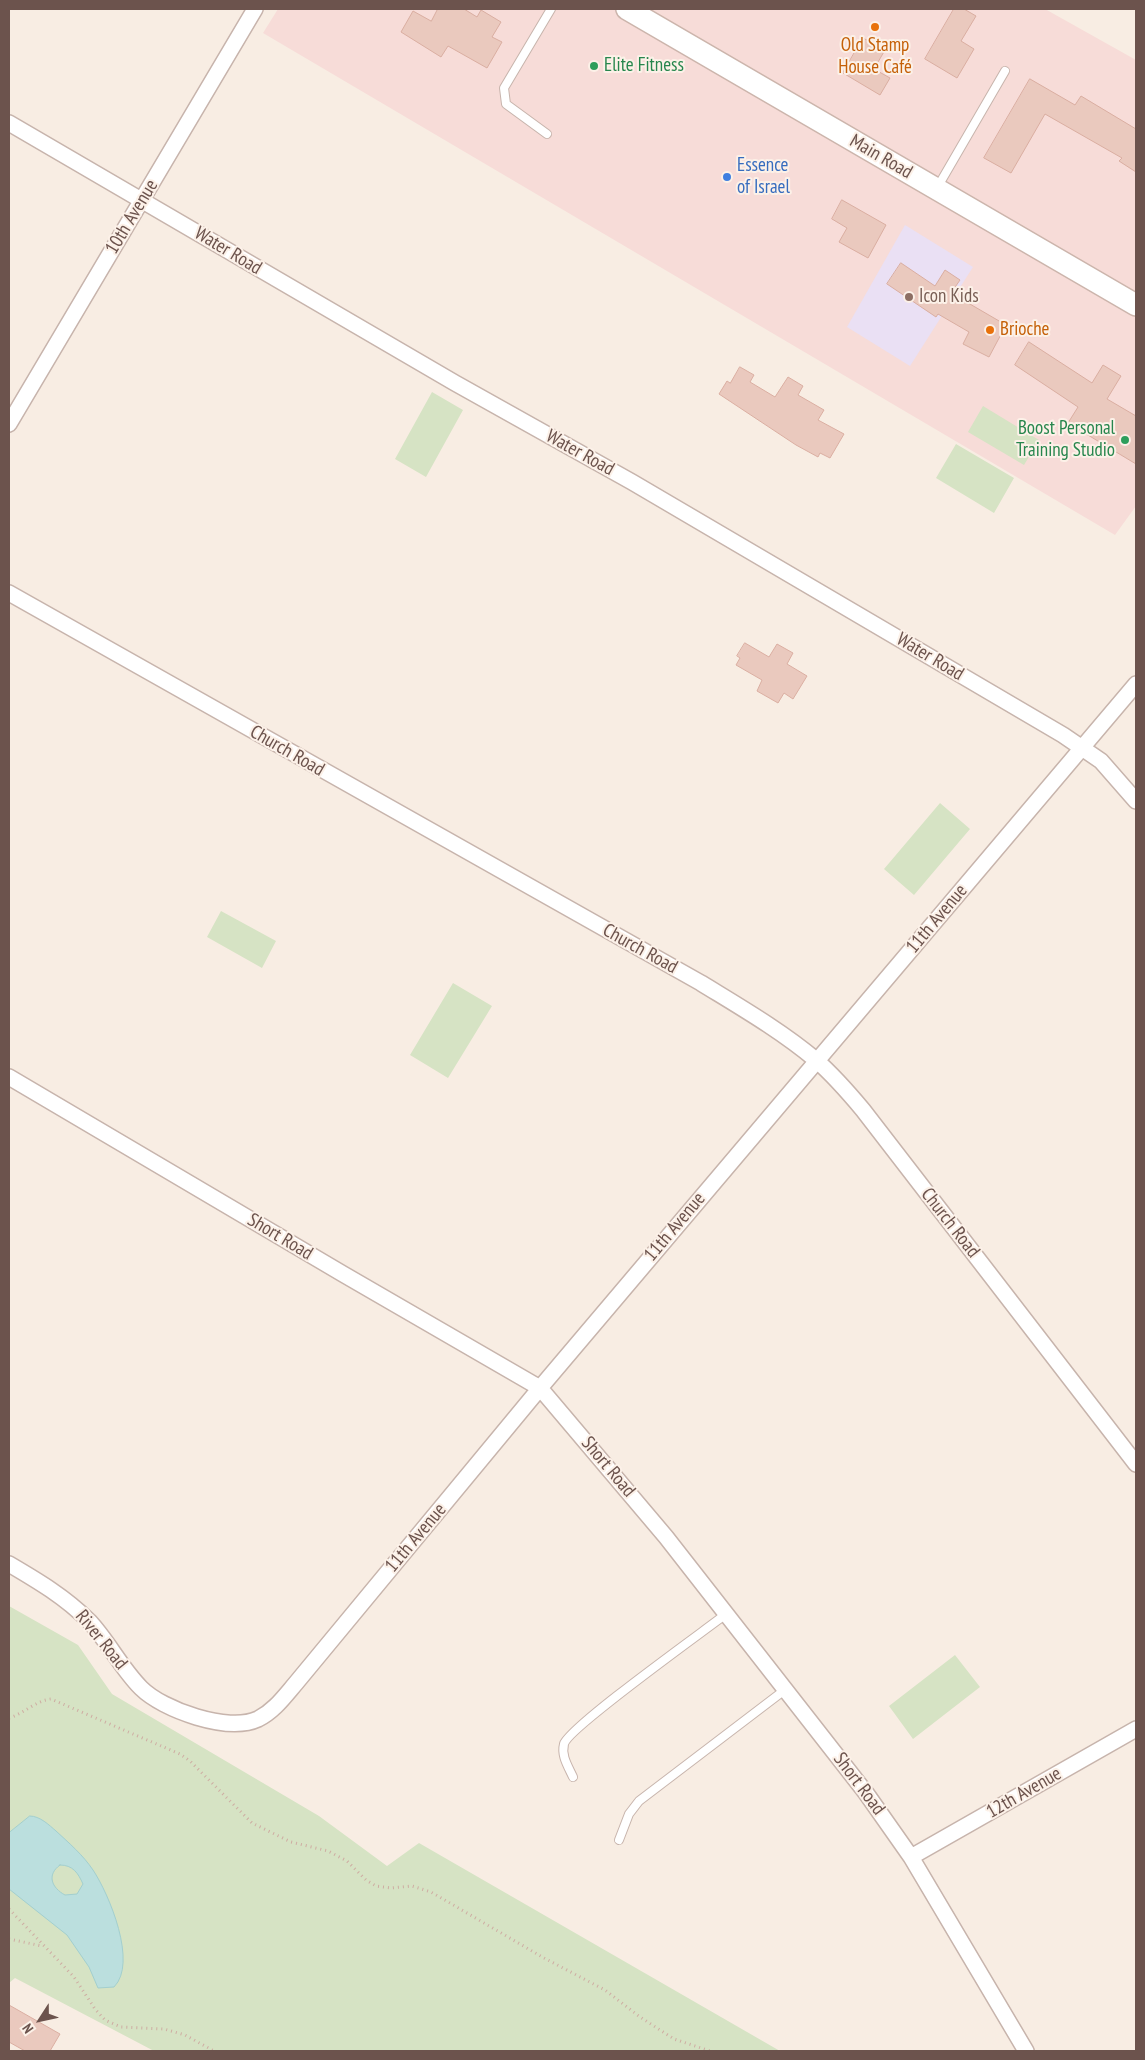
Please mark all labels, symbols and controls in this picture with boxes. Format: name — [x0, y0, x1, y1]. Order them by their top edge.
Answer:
marker: Old Stamp House Café — [869, 21, 881, 33]
place label: Old Stamp House Café — [838, 35, 912, 79]
place label: Elite Fitness — [604, 55, 684, 77]
marker: Elite Fitness — [588, 60, 600, 72]
street label: Main Road — [846, 130, 916, 184]
place label: Essence of Israel — [737, 155, 790, 199]
marker: Essence of Israel — [721, 171, 733, 183]
street label: 10th Avenue — [101, 176, 163, 258]
street label: Water Road — [190, 222, 266, 280]
place label: Icon Kids — [919, 286, 979, 308]
marker: Icon Kids — [903, 291, 915, 303]
place label: Brioche — [1000, 319, 1049, 341]
marker: Brioche — [984, 324, 996, 336]
place label: Boost Personal Training Studio — [1016, 418, 1115, 462]
street label: Water Road — [542, 425, 618, 481]
marker: Boost Personal Training Studio — [1119, 434, 1131, 446]
street label: Water Road — [892, 628, 968, 686]
street label: Church Road — [246, 721, 328, 781]
street label: 11th Avenue — [902, 880, 972, 958]
street label: Church Road — [599, 919, 681, 979]
street label: Church Road — [916, 1184, 984, 1262]
street label: 11th Avenue — [640, 1188, 710, 1266]
street label: Short Road — [243, 1209, 317, 1265]
street label: Short Road — [576, 1432, 640, 1502]
street label: 11th Avenue — [381, 1499, 451, 1577]
street label: River Road — [70, 1606, 132, 1674]
street label: Short Road — [828, 1748, 890, 1820]
street label: 12th Avenue — [982, 1762, 1066, 1824]
north arrow — [15, 1995, 65, 2045]
text: N — [18, 2020, 37, 2037]

